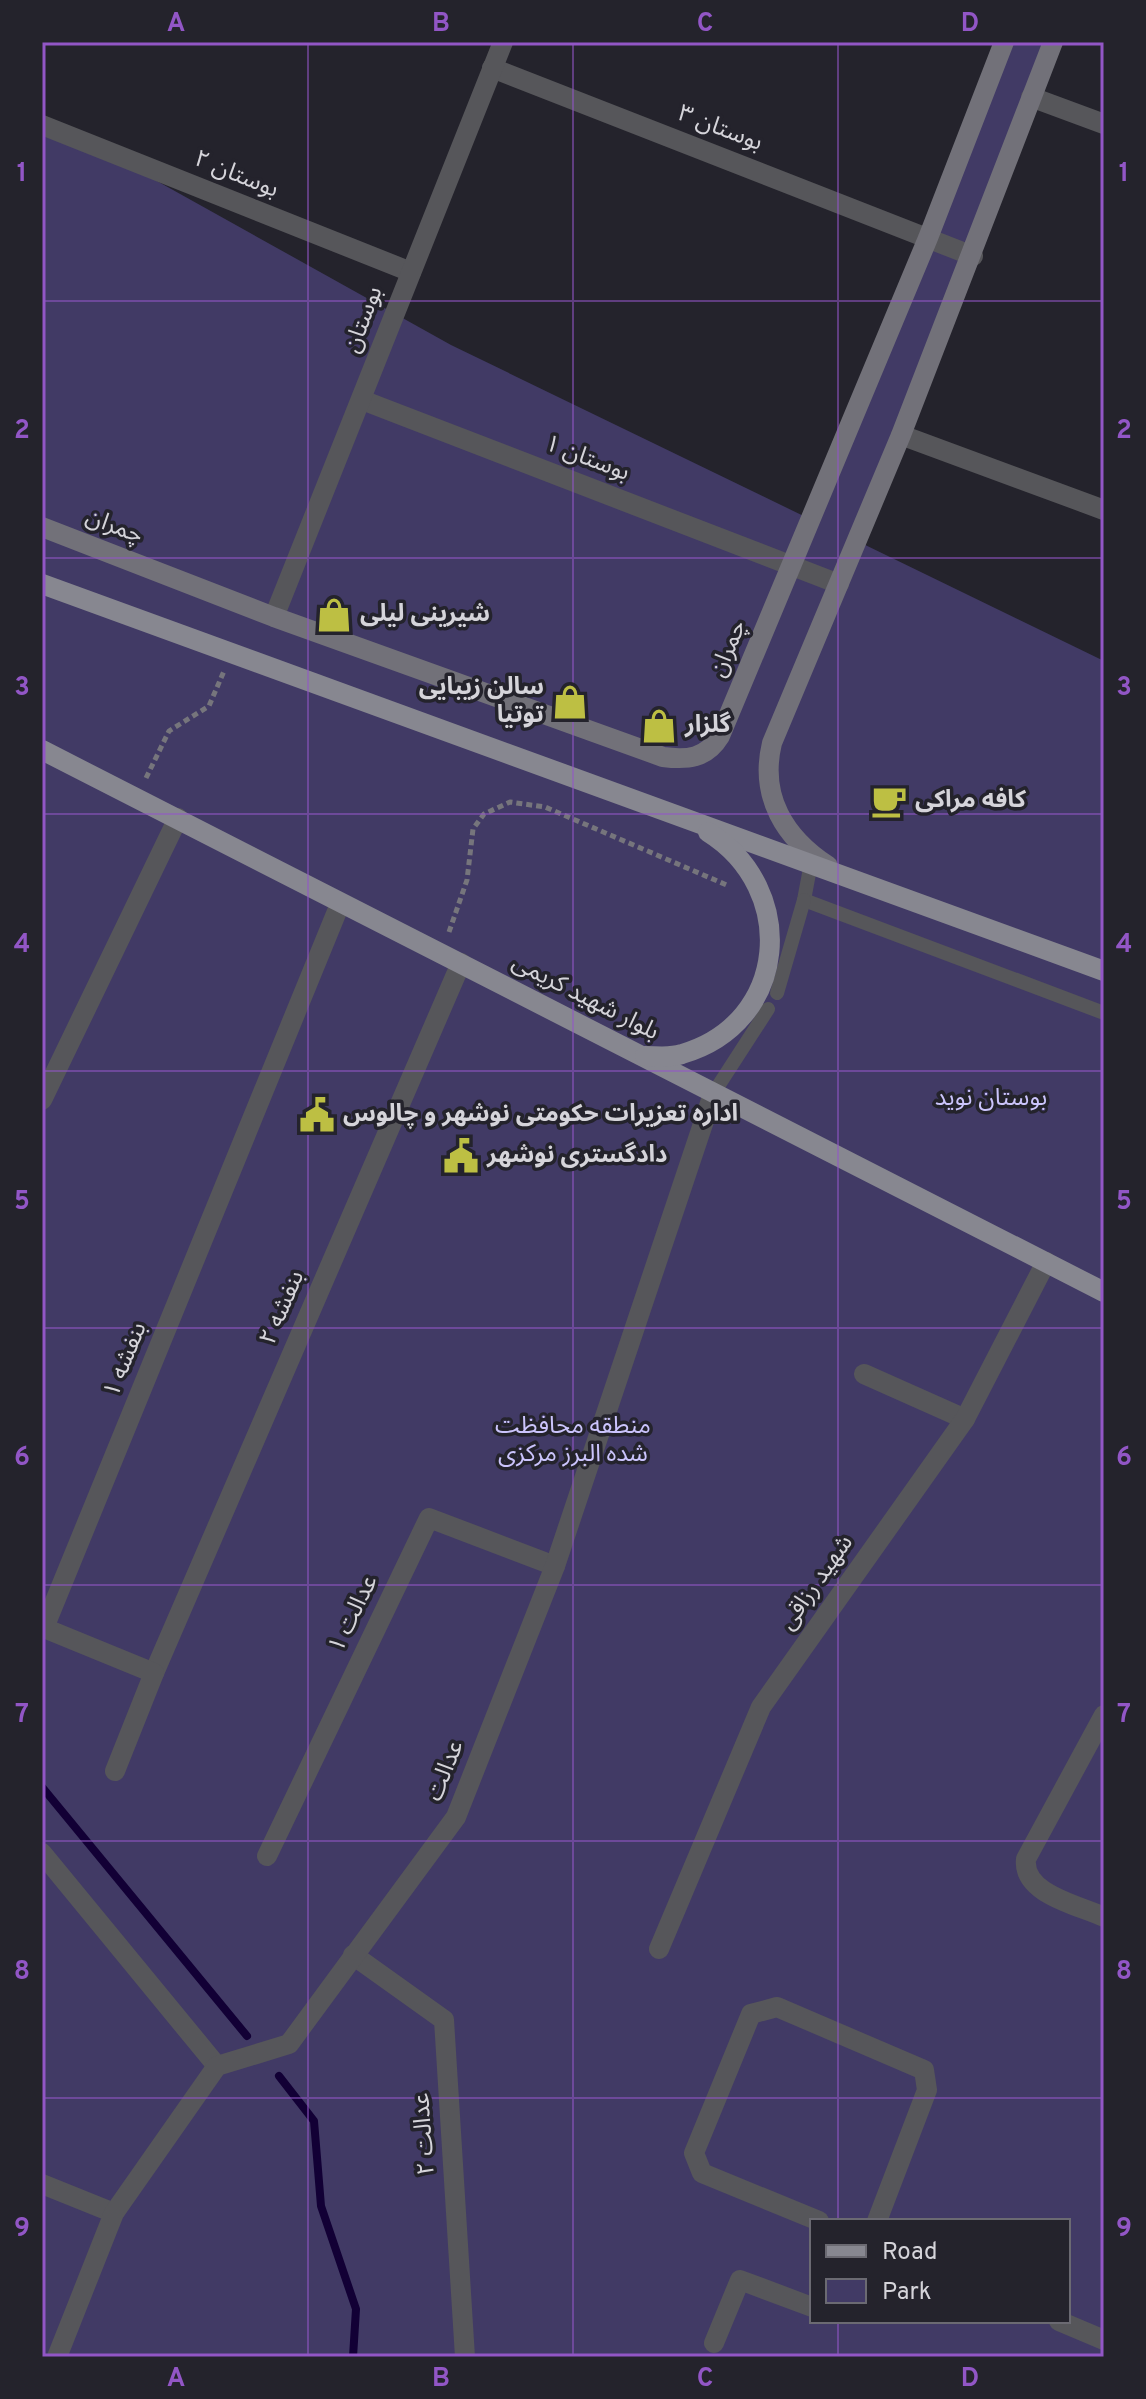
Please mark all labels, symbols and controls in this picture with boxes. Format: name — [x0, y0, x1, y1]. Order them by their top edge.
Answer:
text: A — [167, 8, 185, 41]
text: B — [432, 8, 450, 41]
text: C — [697, 8, 713, 41]
text: D — [961, 8, 979, 41]
street label: بوستان ۳ — [673, 99, 767, 159]
street label: بوستان ۲ — [189, 145, 283, 205]
text: 1 — [17, 158, 27, 191]
text: 1 — [1119, 158, 1129, 191]
street label: بوستان — [338, 282, 390, 358]
text: 2 — [14, 415, 30, 448]
text: 2 — [1116, 415, 1132, 448]
street label: بوستان ۱ — [540, 429, 634, 489]
street label: چمران — [81, 502, 147, 552]
shop icon: شیرینی لیلی — [315, 596, 353, 634]
place label: شیرینی لیلی — [360, 600, 490, 630]
street label: چمران — [704, 616, 754, 682]
text: 3 — [14, 672, 30, 705]
text: 3 — [1116, 672, 1132, 705]
place label: سالن زیبایی توتیا — [419, 673, 544, 731]
shop icon: سالن زیبایی توتیا — [551, 683, 589, 721]
shop icon: گلزار — [640, 707, 678, 745]
place label: گلزار — [684, 711, 732, 741]
cafe icon: کافه مراکی — [870, 782, 908, 820]
place label: کافه مراکی — [915, 786, 1027, 816]
text: 4 — [14, 929, 30, 962]
text: 4 — [1116, 929, 1132, 962]
street label: بلوار شهید کریمی — [507, 948, 663, 1048]
park label: بوستان نوید — [935, 1084, 1047, 1114]
public building icon: اداره تعزیرات حکومتی نوشهر و چالوس — [298, 1096, 336, 1134]
place label: اداره تعزیرات حکومتی نوشهر و چالوس — [343, 1100, 738, 1130]
public building icon: دادگستری نوشهر — [442, 1137, 480, 1175]
place label: دادگستری نوشهر — [486, 1141, 668, 1171]
text: 5 — [14, 1186, 30, 1219]
text: 5 — [1116, 1186, 1132, 1219]
street label: بنفشه ۲ — [254, 1266, 312, 1350]
street label: بنفشه ۱ — [97, 1318, 155, 1402]
park label: منطقه محافظت شده البرز مرکزی — [495, 1412, 651, 1470]
text: 6 — [14, 1442, 30, 1475]
text: 6 — [1116, 1442, 1132, 1475]
street label: شهید رزاقی — [773, 1530, 861, 1636]
street label: عدالت ۱ — [322, 1570, 386, 1658]
text: 7 — [15, 1699, 29, 1732]
text: 7 — [1117, 1699, 1131, 1732]
street label: عدالت — [420, 1736, 472, 1806]
text: 8 — [14, 1956, 30, 1989]
text: 8 — [1116, 1956, 1132, 1989]
street label: عدالت ۲ — [407, 2092, 443, 2176]
text: 9 — [14, 2213, 30, 2246]
text: 9 — [1116, 2213, 1132, 2246]
legend — [810, 2219, 1070, 2323]
text: Road — [882, 2238, 938, 2268]
text: Park — [882, 2278, 932, 2308]
text: A — [167, 2363, 185, 2396]
text: B — [432, 2363, 450, 2396]
text: C — [697, 2363, 713, 2396]
text: D — [961, 2363, 979, 2396]

